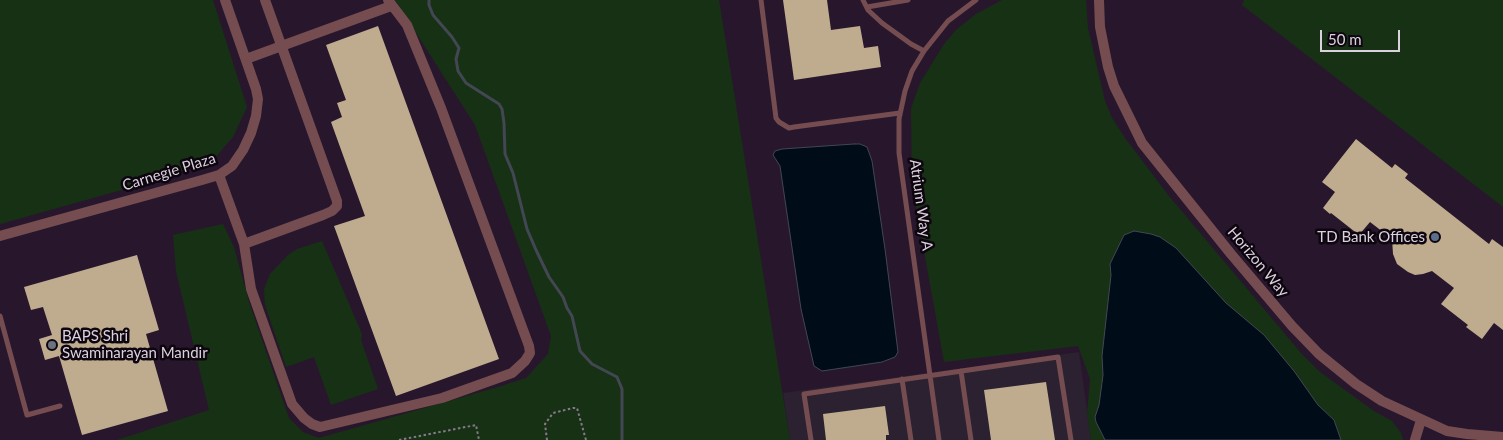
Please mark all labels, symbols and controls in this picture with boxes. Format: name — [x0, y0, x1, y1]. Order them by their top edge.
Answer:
scale bar — [1323, 20, 1403, 52]
text: 50 m — [1328, 30, 1362, 48]
street label: Carnegie Plaza — [120, 149, 218, 195]
street label: Atrium Way A — [906, 158, 936, 252]
street label: Horizon Way — [1224, 223, 1292, 301]
place label: TD Bank Offices — [1317, 228, 1425, 246]
marker: TD Bank Offices — [1429, 231, 1441, 243]
place label: BAPS Shri Swaminarayan Mandir — [62, 327, 208, 362]
marker: BAPS Shri Swaminarayan Mandir — [46, 339, 58, 351]

